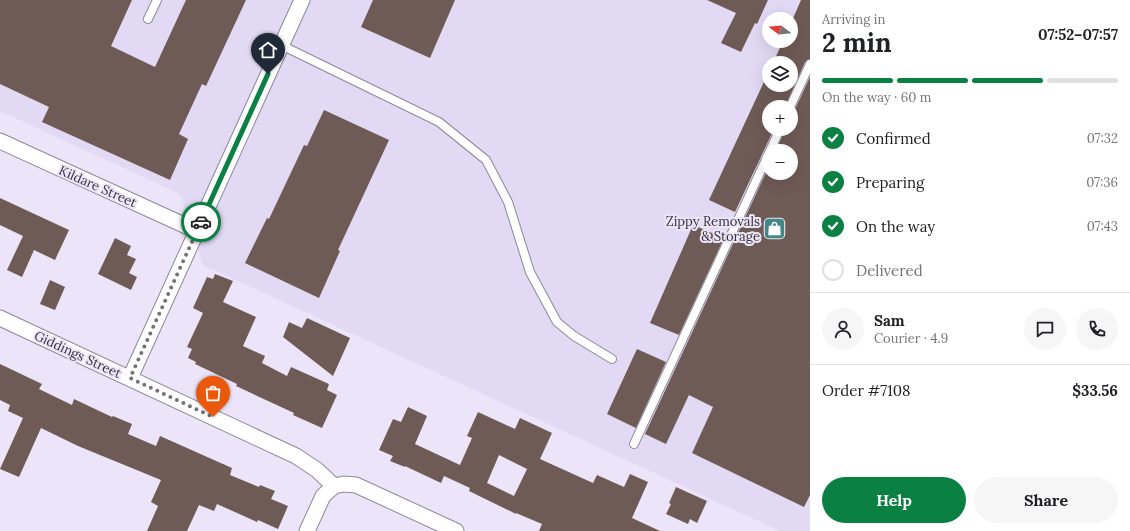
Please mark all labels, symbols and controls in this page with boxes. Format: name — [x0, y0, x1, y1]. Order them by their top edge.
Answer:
text: Arriving in — [822, 11, 885, 28]
north arrow — [762, 12, 798, 48]
map controls — [762, 12, 798, 180]
text: 07:52–07:57 — [1038, 25, 1118, 44]
text: 2 min — [822, 26, 892, 59]
pin — [251, 33, 285, 74]
icon: home — [257, 39, 279, 61]
button: layers — [762, 56, 798, 92]
text: On the way · 60 m — [822, 89, 931, 106]
button: + — [762, 100, 798, 136]
icon: check — [822, 127, 844, 149]
text: Confirmed — [856, 129, 931, 148]
text: 07:32 — [1087, 130, 1118, 147]
button: − — [762, 144, 798, 180]
street label: Kildare Street — [56, 162, 139, 211]
icon: check — [822, 171, 844, 193]
text: Preparing — [856, 173, 924, 192]
text: 07:36 — [1086, 174, 1118, 191]
courier — [181, 202, 221, 242]
icon: car — [190, 211, 212, 233]
place label: Zippy Removals & Storage — [666, 213, 760, 245]
shop icon: Zippy Removals & Storage — [762, 215, 788, 241]
icon: check — [822, 215, 844, 237]
text: On the way — [856, 217, 935, 236]
text: 07:43 — [1087, 218, 1118, 235]
text: Delivered — [856, 261, 923, 280]
button: person — [822, 308, 864, 350]
button: chat — [1024, 308, 1066, 350]
button: phone — [1076, 308, 1118, 350]
text: Sam — [874, 311, 905, 330]
street label: Giddings Street — [32, 327, 124, 382]
text: Courier · 4.9 — [874, 330, 948, 347]
pin — [196, 376, 230, 417]
text: Order #7108 — [822, 381, 910, 400]
text: $33.56 — [1072, 381, 1118, 400]
icon: bag — [202, 382, 224, 404]
button: Help — [822, 477, 966, 523]
button: Share — [974, 477, 1118, 523]

